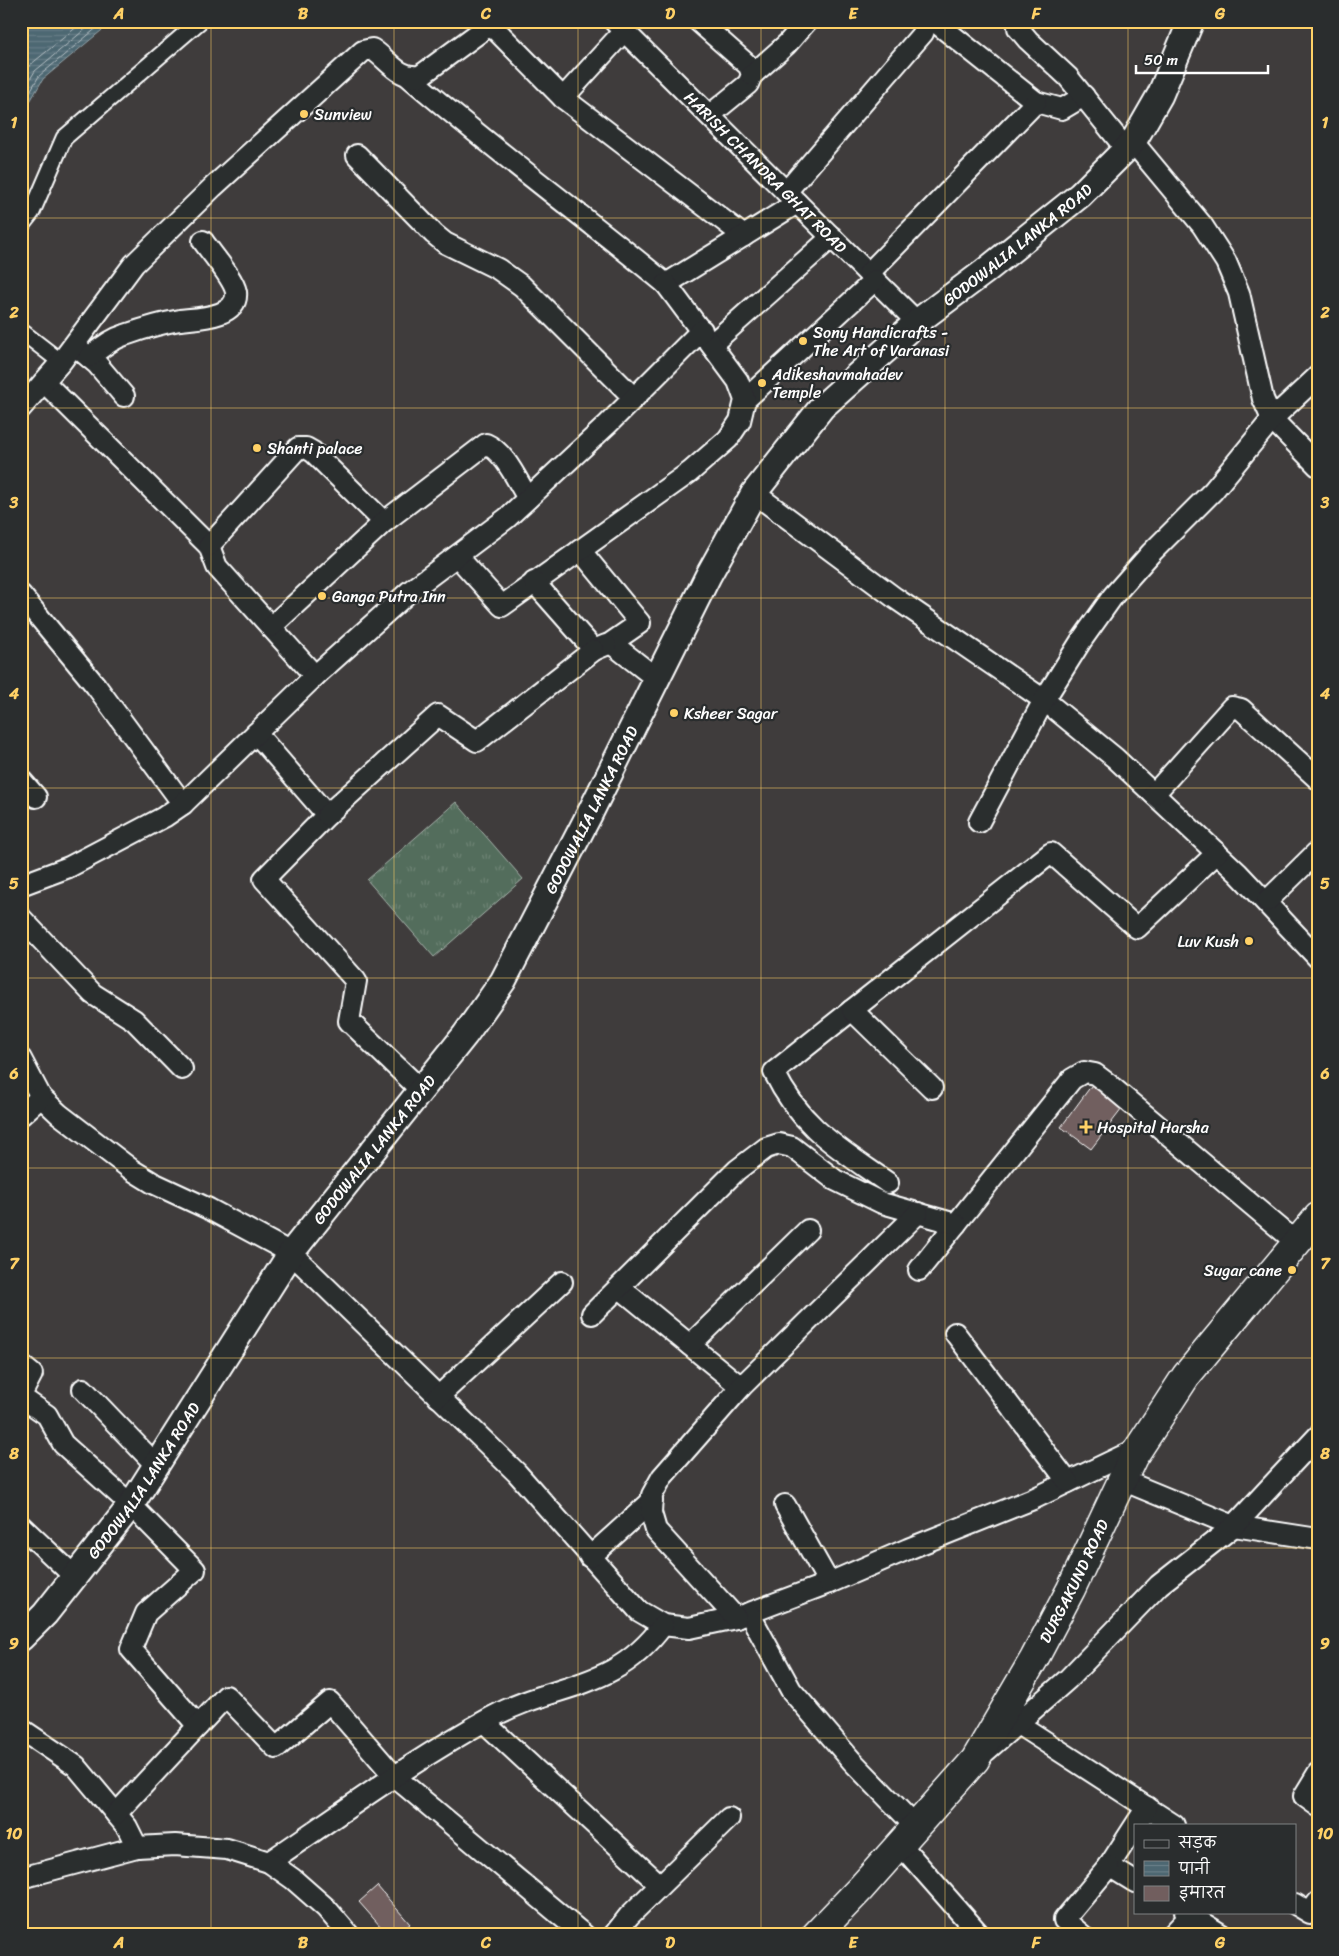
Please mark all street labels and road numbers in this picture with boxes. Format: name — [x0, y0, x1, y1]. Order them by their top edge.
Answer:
street label: HARISH CHANDRA GHAT ROAD — [677, 84, 855, 260]
street label: GODOWALIA LANKA ROAD — [936, 175, 1100, 313]
street label: GODOWALIA LANKA ROAD — [536, 720, 646, 899]
street label: GODOWALIA LANKA ROAD — [305, 1067, 443, 1231]
street label: GODOWALIA LANKA ROAD — [79, 1396, 208, 1565]
street label: DURGAKUND ROAD — [1030, 1514, 1117, 1648]

